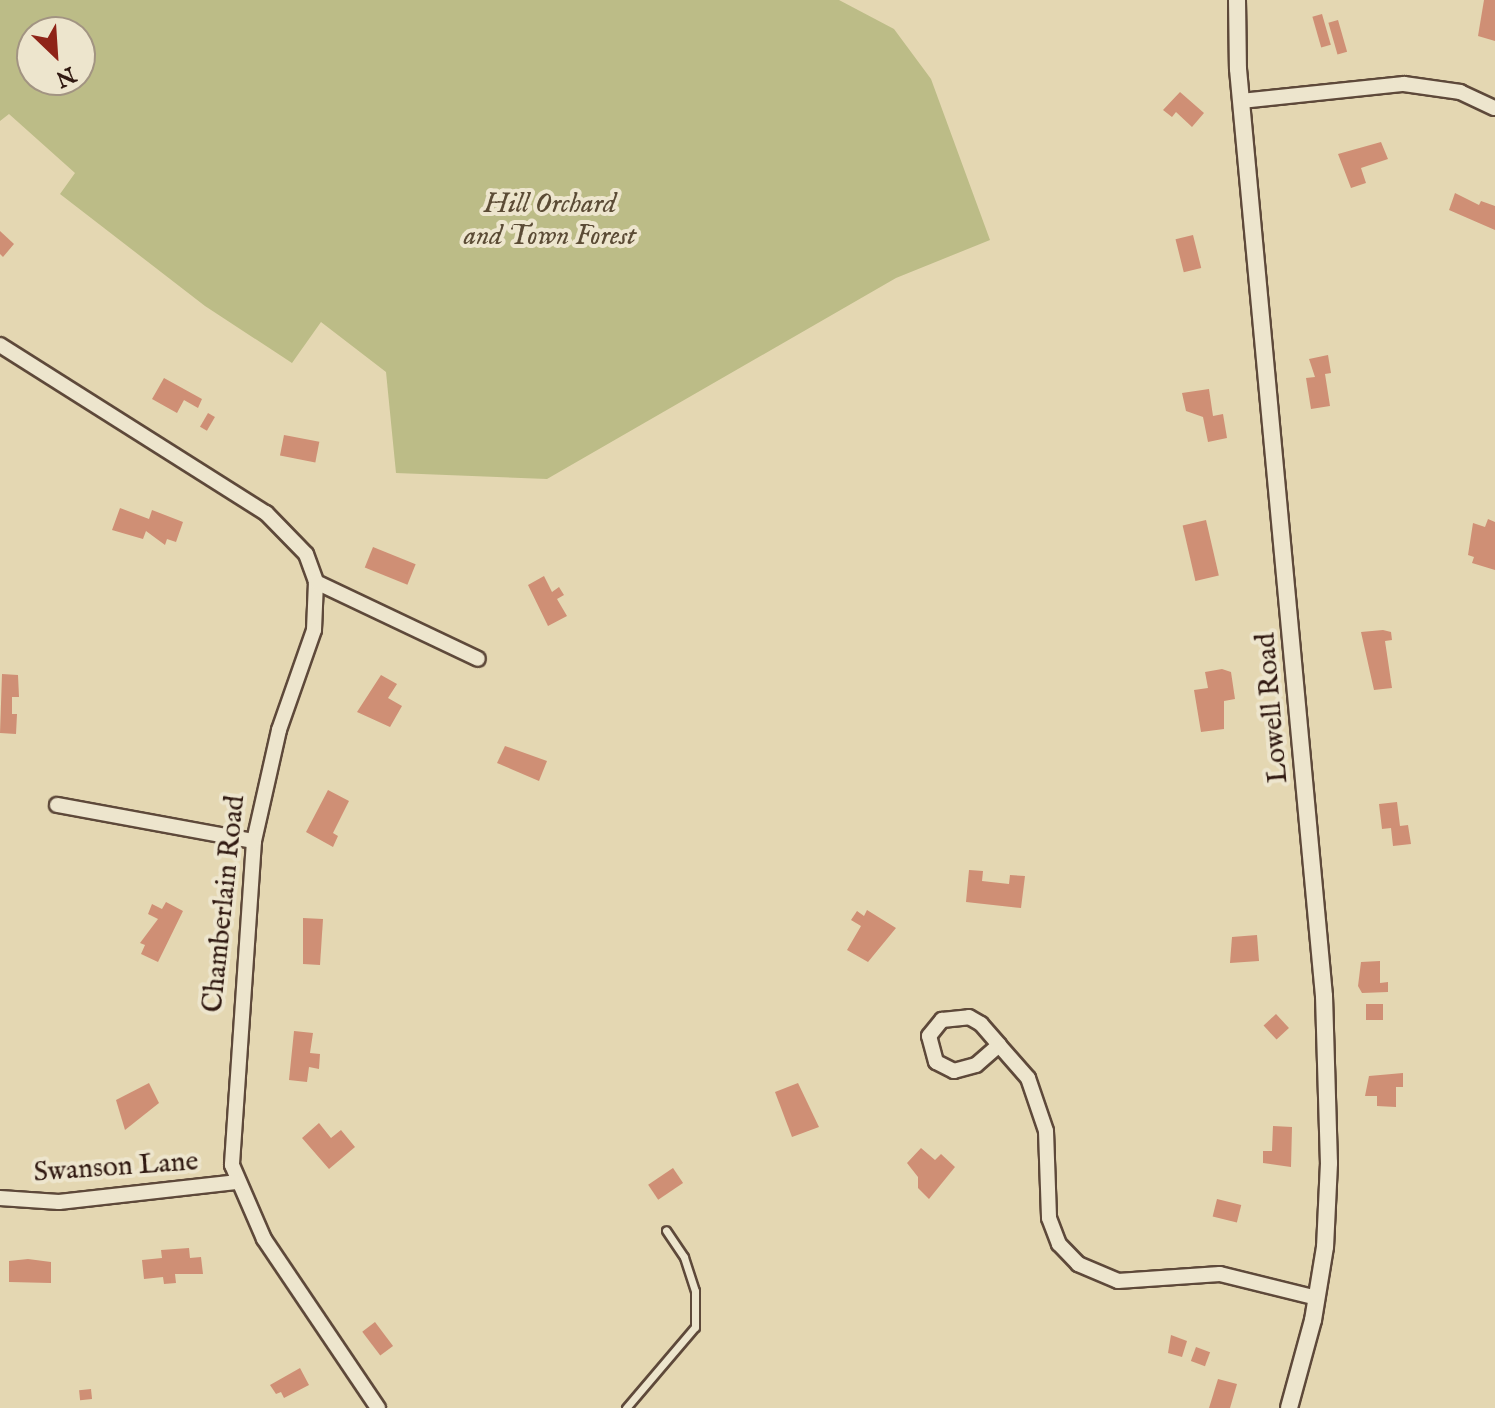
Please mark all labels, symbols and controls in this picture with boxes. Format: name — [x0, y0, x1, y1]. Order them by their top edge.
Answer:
north arrow — [16, 16, 96, 96]
text: N — [51, 59, 80, 93]
park label: Hill Orchard and Town Forest — [464, 188, 636, 254]
street label: Lowell Road — [1250, 631, 1296, 785]
street label: Chamberlain Road — [197, 794, 253, 1014]
street label: Swanson Lane — [33, 1145, 199, 1191]

